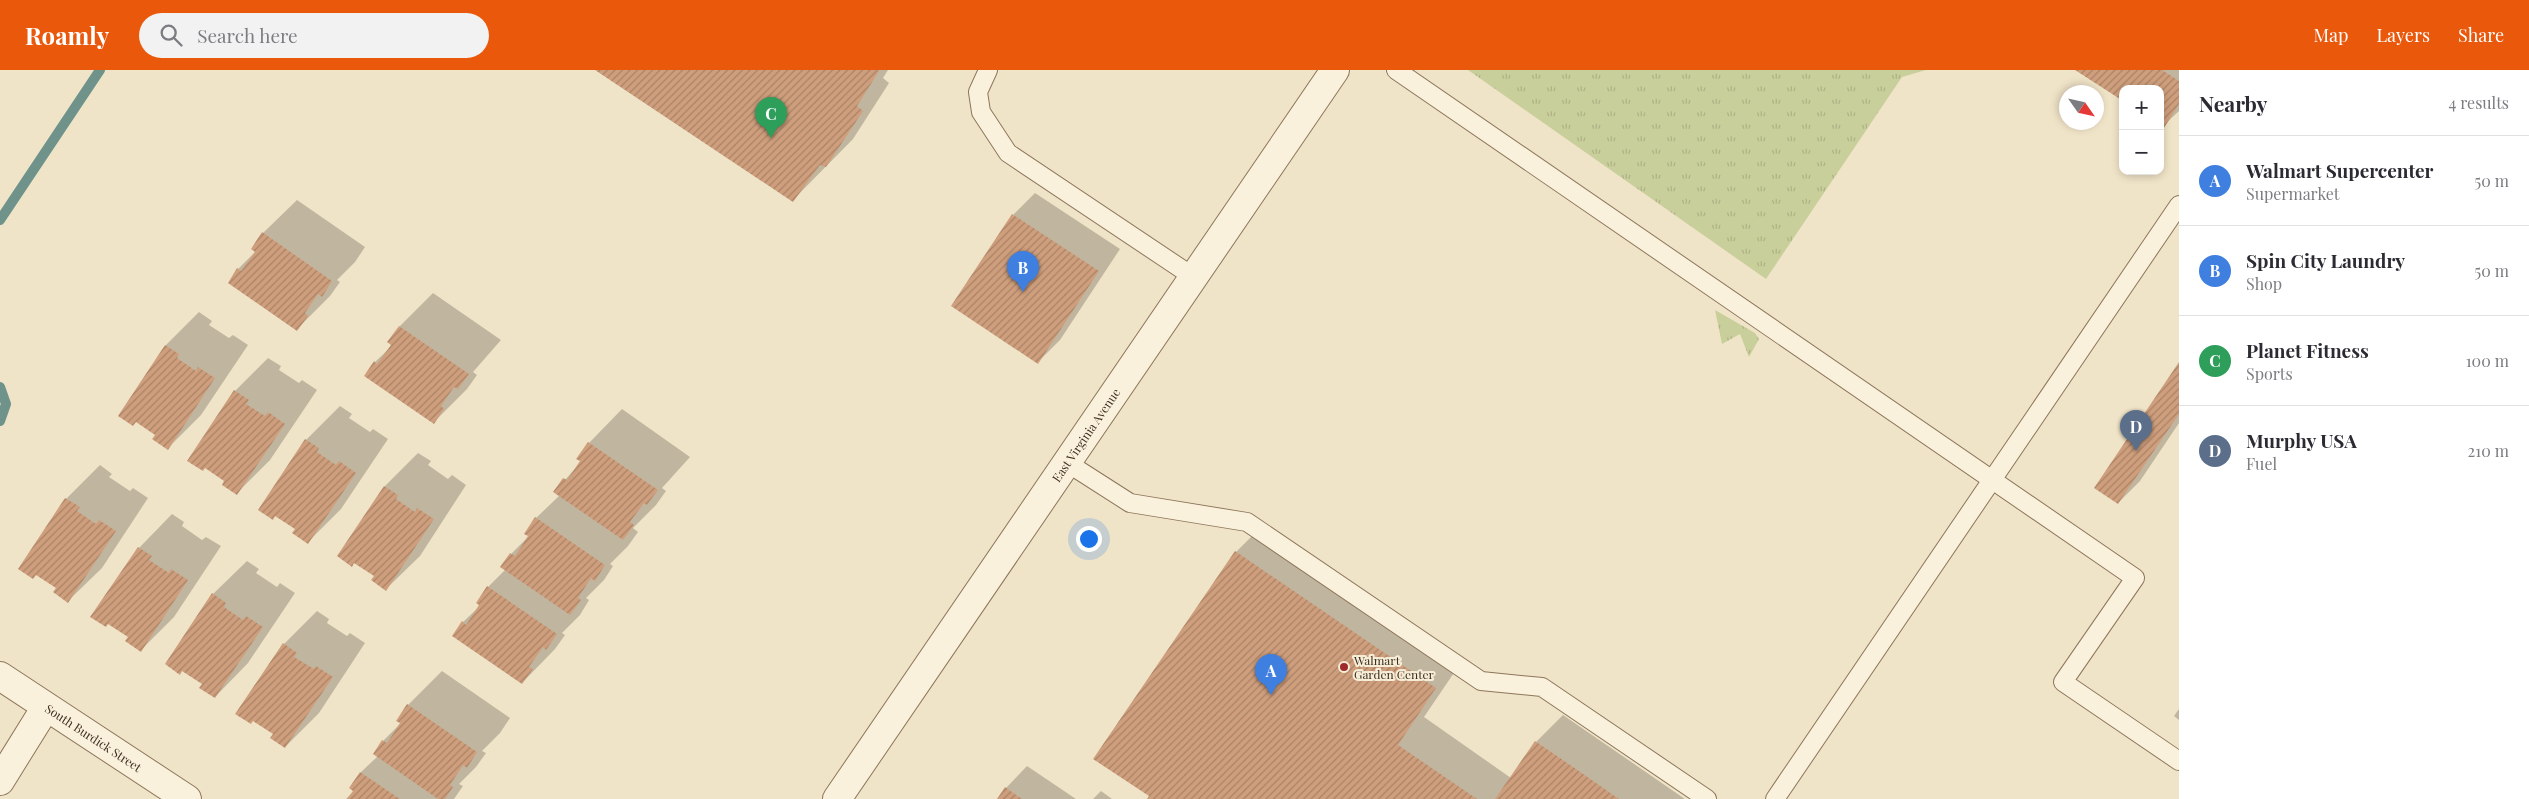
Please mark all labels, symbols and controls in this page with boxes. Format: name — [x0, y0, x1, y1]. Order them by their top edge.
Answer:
search box — [139, 13, 489, 58]
text: Roamly — [25, 19, 109, 51]
icon: search — [157, 21, 185, 49]
text: Search here — [197, 22, 298, 48]
text: Map — [2313, 23, 2348, 47]
text: Layers — [2376, 23, 2430, 47]
text: Share — [2458, 23, 2504, 47]
north arrow — [2059, 85, 2104, 130]
map controls — [2119, 85, 2164, 175]
button: + — [2119, 85, 2164, 130]
text: Nearby — [2199, 89, 2268, 117]
text: 4 results — [2448, 92, 2509, 113]
pin: C — [755, 97, 787, 138]
button: − — [2119, 130, 2164, 175]
text: Walmart Supercenter — [2246, 157, 2433, 183]
text: A — [2210, 170, 2220, 191]
text: 50 m — [2475, 170, 2509, 191]
text: Supermarket — [2246, 183, 2340, 204]
text: Spin City Laundry — [2246, 247, 2405, 273]
pin: B — [1007, 251, 1039, 292]
text: B — [2210, 260, 2220, 281]
text: 50 m — [2475, 260, 2509, 281]
text: Shop — [2246, 273, 2282, 294]
text: Planet Fitness — [2246, 337, 2369, 363]
text: C — [2209, 350, 2221, 371]
text: 100 m — [2466, 350, 2509, 371]
text: Sports — [2246, 363, 2293, 384]
street label: East Virginia Avenue — [1048, 385, 1123, 485]
pin: D — [2120, 410, 2152, 451]
text: Murphy USA — [2246, 427, 2357, 453]
text: D — [2209, 440, 2221, 461]
text: 210 m — [2468, 440, 2509, 461]
text: Fuel — [2246, 453, 2277, 474]
your location — [1076, 526, 1102, 552]
place label: Walmart Garden Center — [1353, 652, 1434, 682]
pin: A — [1255, 654, 1287, 695]
marker: Walmart Garden Center — [1338, 661, 1350, 673]
street label: South Burdick Street — [42, 700, 145, 775]

